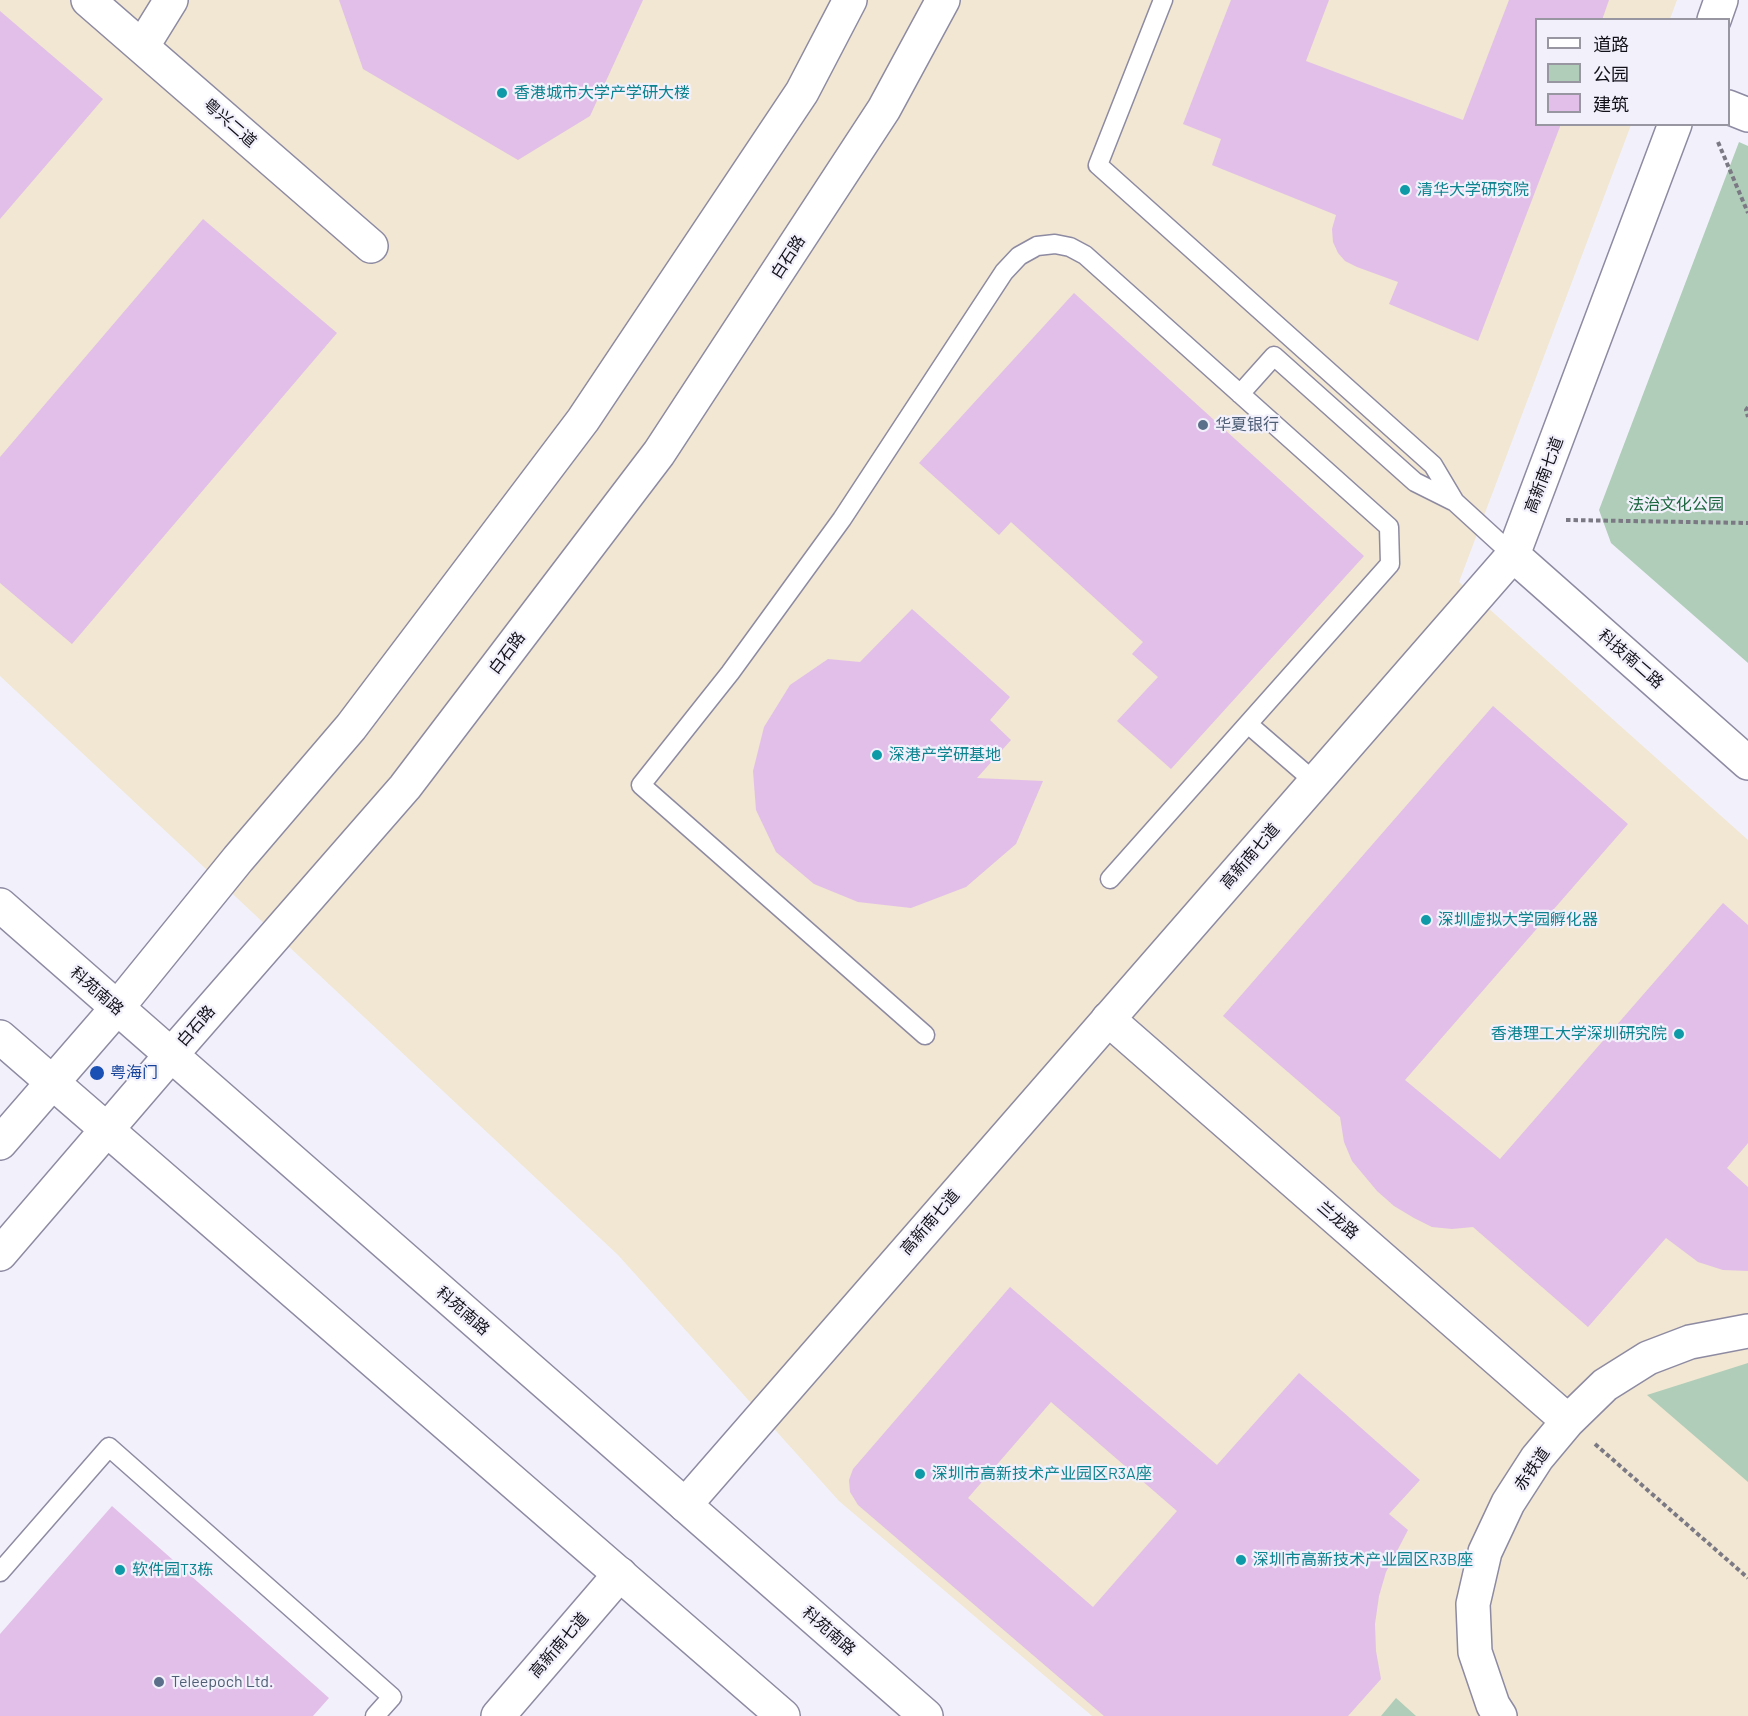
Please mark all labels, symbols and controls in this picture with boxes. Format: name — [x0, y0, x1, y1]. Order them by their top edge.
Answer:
legend — [1535, 18, 1730, 126]
text: 道路 — [1593, 33, 1629, 55]
text: 公园 — [1593, 63, 1629, 85]
place label: 香港城市大学产学研大楼 — [514, 83, 690, 103]
marker: 香港城市大学产学研大楼 — [495, 86, 509, 100]
text: 建筑 — [1593, 93, 1629, 115]
street label: 粤兴二道 — [200, 95, 260, 151]
place label: 清华大学研究院 — [1417, 180, 1529, 200]
marker: 清华大学研究院 — [1398, 183, 1412, 197]
street label: 白石路 — [767, 232, 809, 282]
place label: 华夏银行 — [1215, 415, 1279, 435]
marker: 华夏银行 — [1196, 418, 1210, 432]
street label: 高新南七道 — [1521, 434, 1567, 516]
park label: 法治文化公园 — [1628, 495, 1724, 515]
street label: 科技南二路 — [1595, 626, 1667, 692]
street label: 白石路 — [485, 628, 529, 678]
place label: 深港产学研基地 — [889, 745, 1001, 765]
marker: 深港产学研基地 — [870, 748, 884, 762]
street label: 高新南七道 — [1217, 820, 1283, 892]
place label: 深圳虚拟大学园孵化器 — [1438, 910, 1598, 930]
marker: 深圳虚拟大学园孵化器 — [1419, 913, 1433, 927]
street label: 科苑南路 — [67, 963, 127, 1019]
street label: 白石路 — [173, 1002, 219, 1050]
place label: 香港理工大学深圳研究院 — [1491, 1024, 1667, 1044]
marker: 香港理工大学深圳研究院 — [1672, 1027, 1686, 1041]
place label: 粤海门 — [110, 1063, 158, 1083]
marker: 粤海门 — [88, 1064, 106, 1082]
street label: 高新南七道 — [897, 1186, 963, 1258]
street label: 兰龙路 — [1314, 1197, 1362, 1243]
street label: 科苑南路 — [433, 1283, 493, 1339]
street label: 赤铁道 — [1510, 1444, 1554, 1494]
place label: 深圳市高新技术产业园区R3A座 — [932, 1464, 1152, 1484]
marker: 深圳市高新技术产业园区R3A座 — [913, 1467, 927, 1481]
place label: 深圳市高新技术产业园区R3B座 — [1253, 1550, 1473, 1570]
marker: 深圳市高新技术产业园区R3B座 — [1234, 1553, 1248, 1567]
place label: 软件园T3栋 — [132, 1560, 213, 1580]
marker: 软件园T3栋 — [113, 1563, 127, 1577]
street label: 科苑南路 — [799, 1603, 859, 1659]
street label: 高新南七道 — [526, 1609, 592, 1681]
place label: Teleepoch Ltd. — [171, 1672, 273, 1692]
marker: Teleepoch Ltd. — [152, 1675, 166, 1689]

